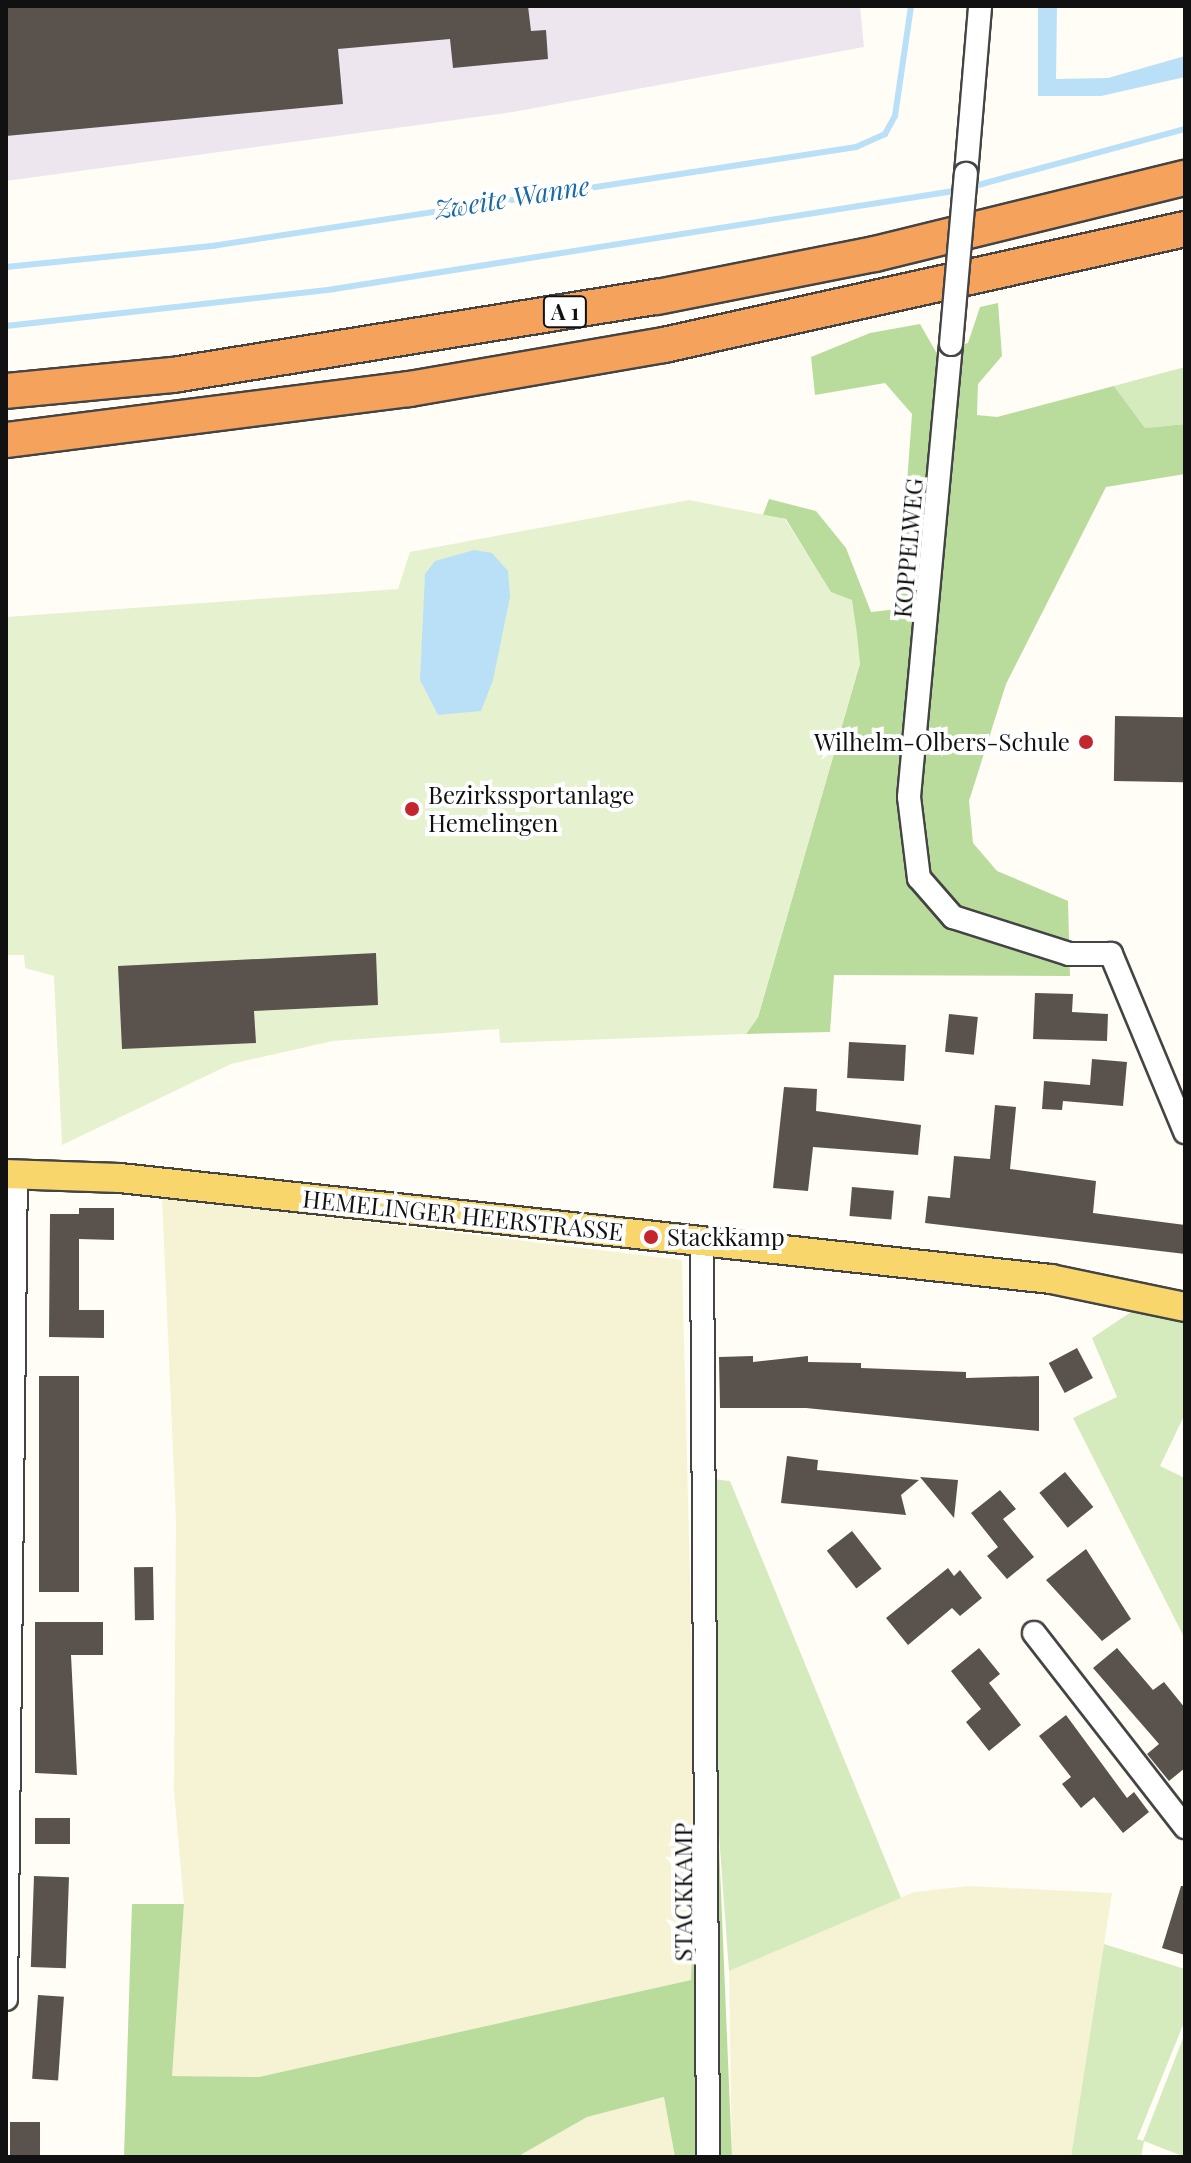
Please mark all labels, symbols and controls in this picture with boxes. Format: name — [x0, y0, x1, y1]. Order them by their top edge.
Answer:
water label: Zweite Wanne — [432, 169, 592, 225]
road number: A 1 — [541, 294, 589, 330]
street label: KOPPELWEG — [888, 477, 928, 619]
place label: Wilhelm-Olbers-Schule — [814, 728, 1070, 756]
marker: Wilhelm-Olbers-Schule — [1077, 733, 1095, 751]
place label: Bezirkssportanlage Hemelingen — [428, 781, 634, 837]
marker: Bezirkssportanlage Hemelingen — [403, 800, 421, 818]
street label: HEMELINGER HEERSTRASSE — [301, 1184, 625, 1246]
place label: Stackkamp — [667, 1223, 785, 1251]
marker: Stackkamp — [642, 1228, 660, 1246]
street label: STACKKAMP — [669, 1822, 697, 1962]

